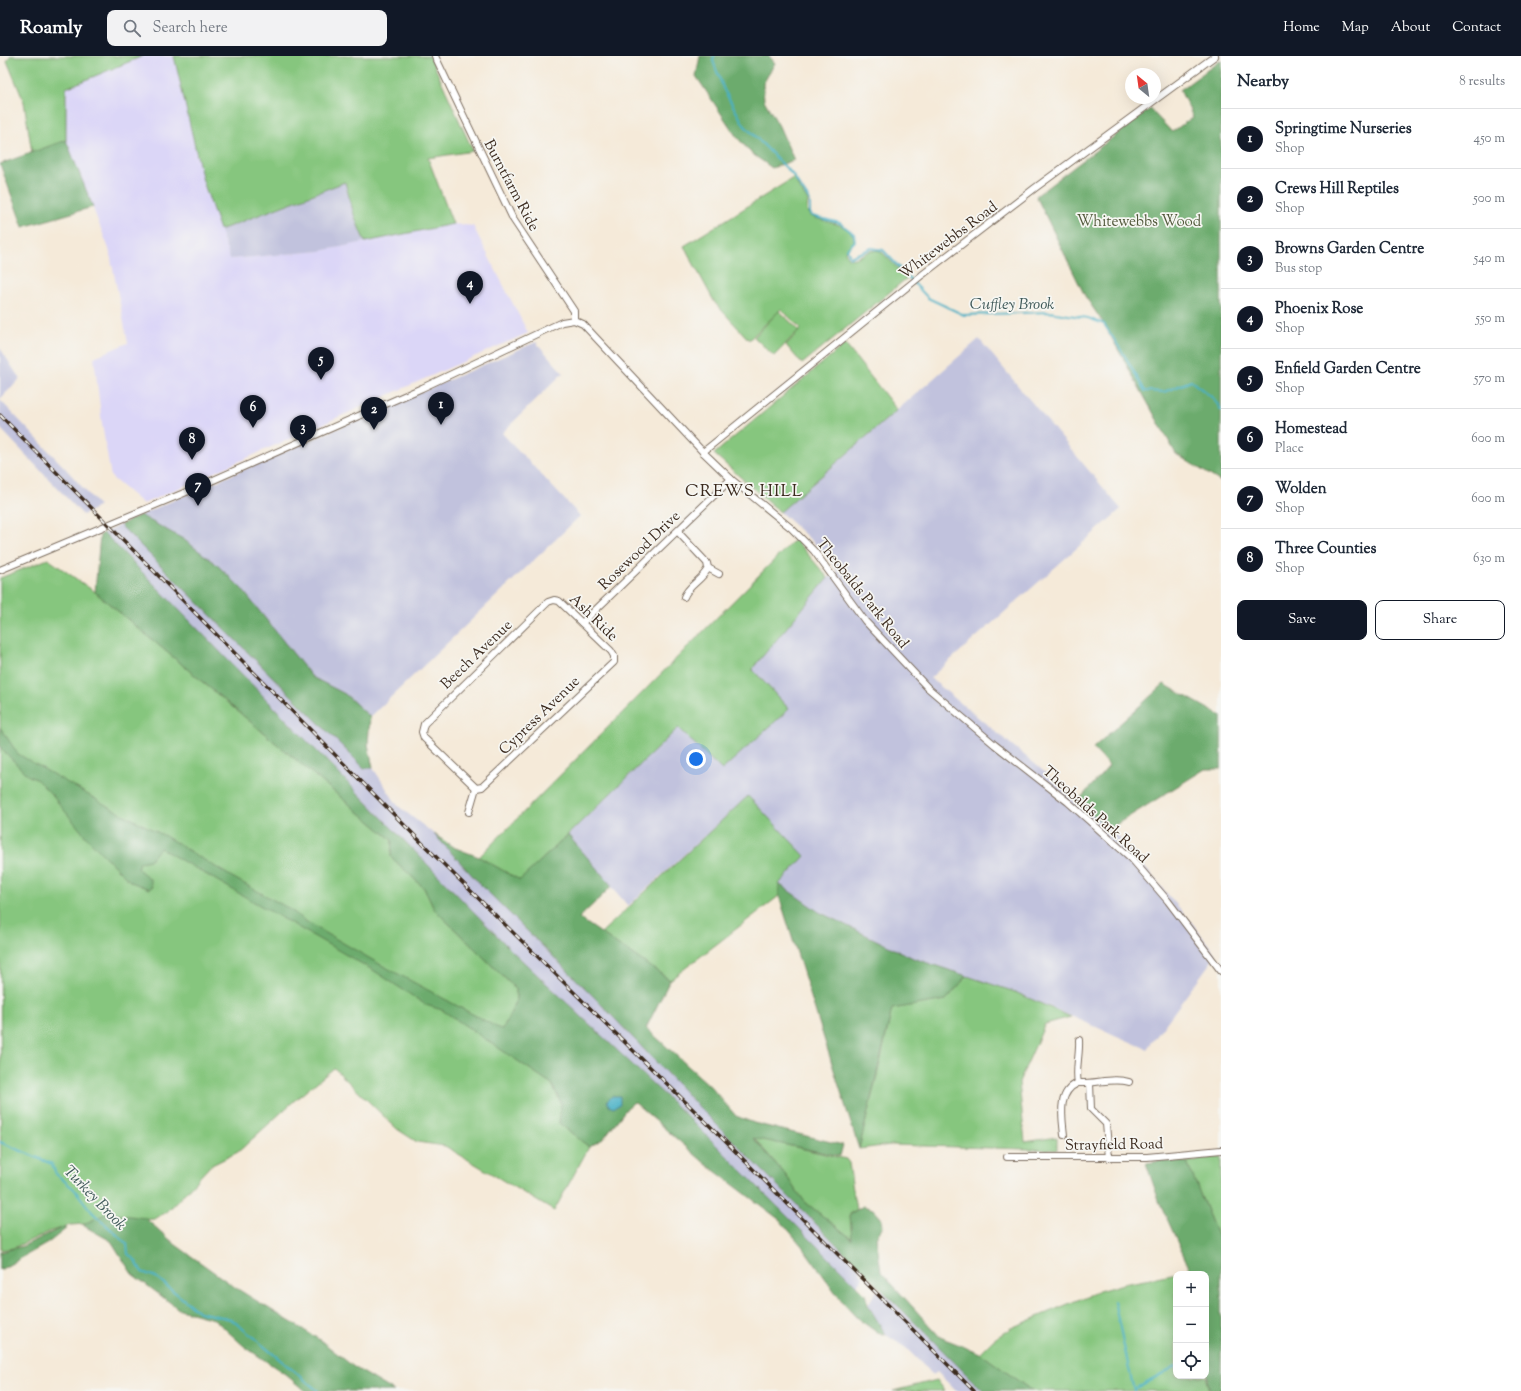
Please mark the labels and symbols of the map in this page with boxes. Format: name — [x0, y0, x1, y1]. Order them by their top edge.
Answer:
north arrow — [1125, 68, 1161, 104]
street label: Burntfarm Ride — [478, 136, 544, 235]
street label: Whitewebbs Road — [895, 197, 1003, 285]
park label: Whitewebbs Wood — [1077, 212, 1202, 233]
pin: 4 — [457, 271, 483, 304]
water label: Cuffley Brook — [970, 294, 1054, 317]
pin: 5 — [308, 347, 334, 380]
pin: 1 — [428, 392, 454, 425]
pin: 6 — [240, 395, 266, 428]
pin: 2 — [361, 397, 387, 430]
pin: 3 — [290, 415, 316, 448]
pin: 8 — [179, 427, 205, 460]
pin: 7 — [185, 473, 211, 506]
district label: CREWS HILL — [685, 480, 803, 504]
street label: Rosewood Drive — [595, 507, 686, 596]
street label: Theobalds Park Road — [811, 534, 913, 654]
street label: Ash Ride — [564, 590, 622, 647]
street label: Beech Avenue — [437, 615, 518, 695]
street label: Cypress Avenue — [495, 672, 585, 760]
your location — [686, 749, 706, 769]
street label: Theobalds Park Road — [1037, 762, 1153, 869]
street label: Strayfield Road — [1065, 1134, 1164, 1157]
water label: Turkey Brook — [57, 1161, 131, 1236]

